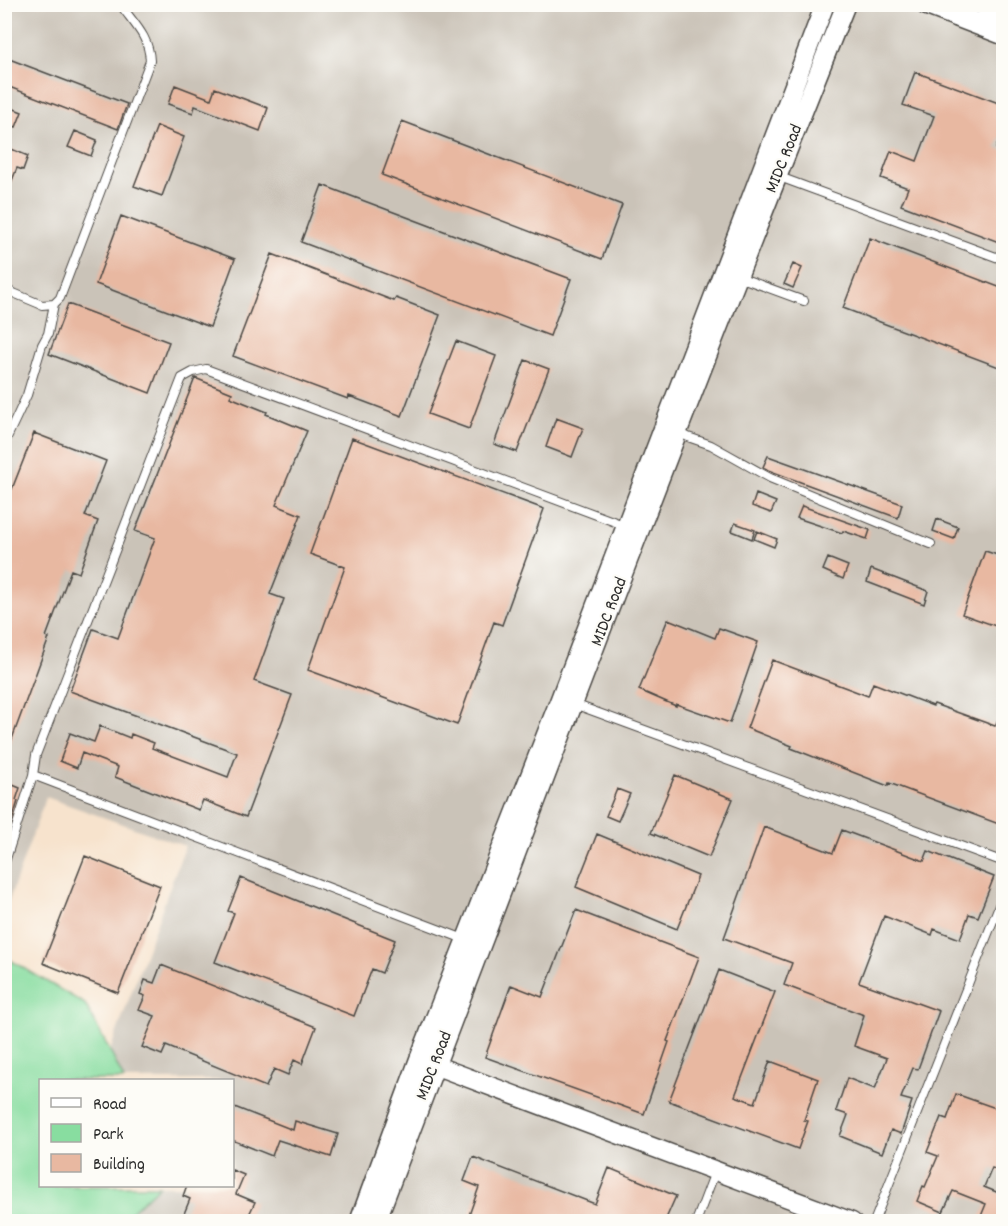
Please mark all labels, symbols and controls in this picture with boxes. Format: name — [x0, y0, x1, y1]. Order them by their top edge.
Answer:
street label: MIDC Road — [760, 121, 810, 197]
street label: MIDC Road — [585, 574, 635, 650]
street label: MIDC Road — [410, 1028, 460, 1104]
legend — [39, 1079, 234, 1187]
text: Road — [93, 1093, 127, 1118]
text: Park — [93, 1123, 124, 1148]
text: Building — [93, 1153, 145, 1178]

